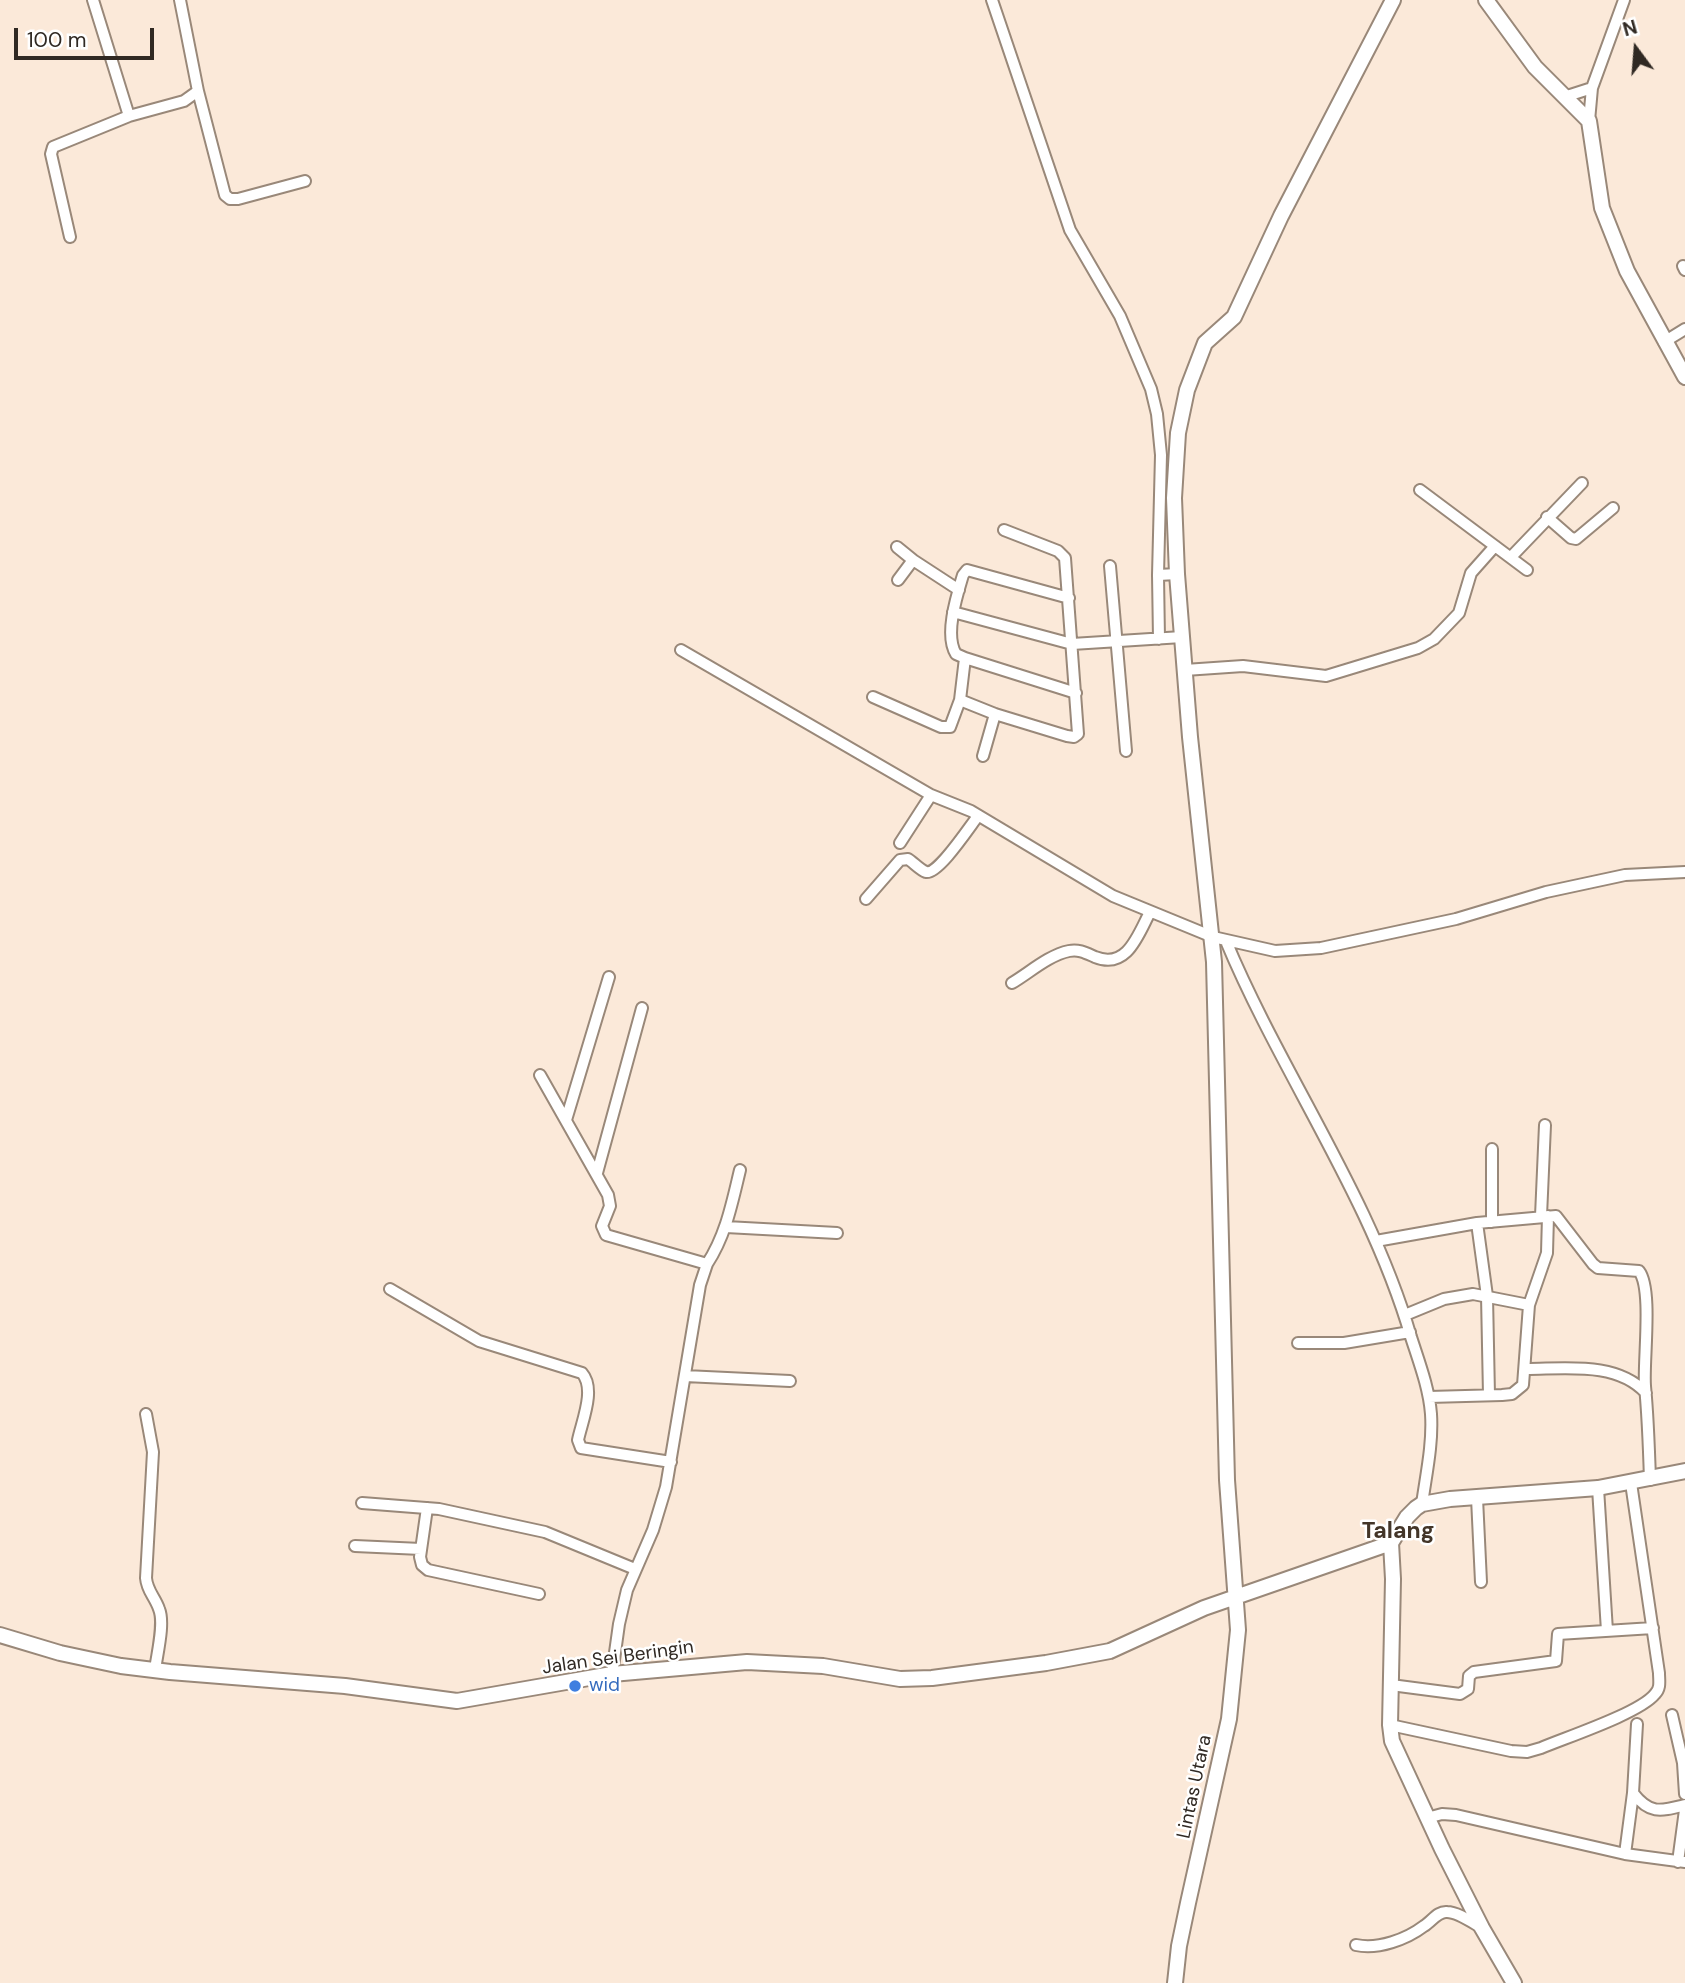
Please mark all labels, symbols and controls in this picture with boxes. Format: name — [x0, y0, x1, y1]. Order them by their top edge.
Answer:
scale bar — [18, 14, 158, 58]
north arrow — [1601, 14, 1671, 84]
text: N — [1620, 14, 1640, 42]
text: 100 m — [27, 26, 87, 54]
district label: Talang — [1362, 1518, 1434, 1546]
street label: Jalan Sei Beringin — [541, 1636, 695, 1680]
place label: wid — [589, 1675, 620, 1697]
marker: wid — [567, 1678, 583, 1694]
street label: Lintas Utara — [1173, 1733, 1217, 1841]

